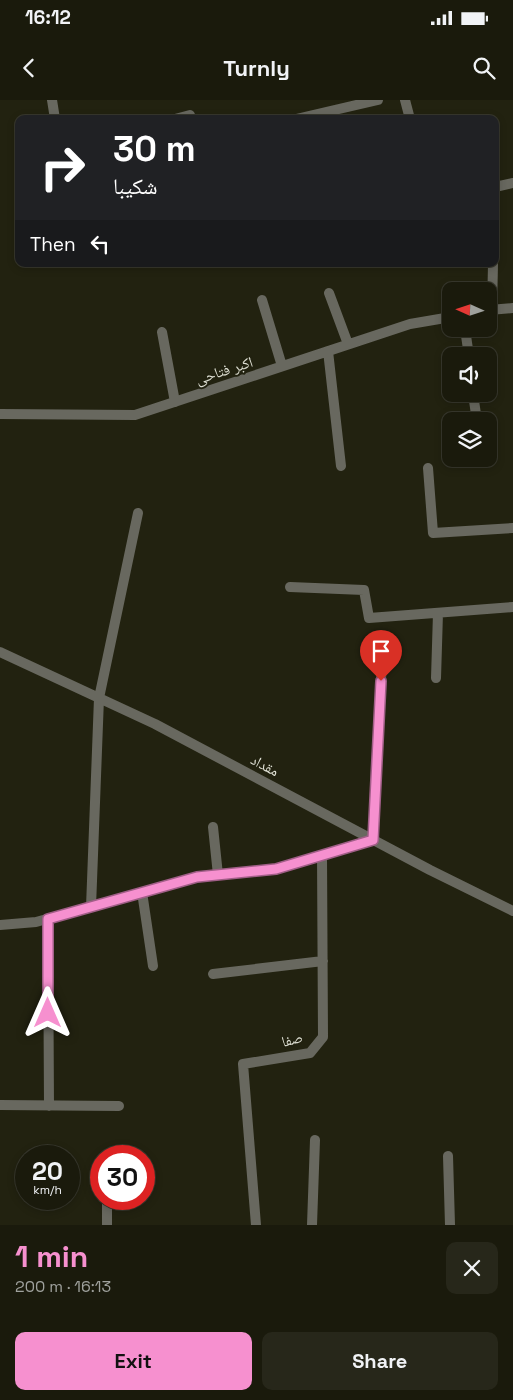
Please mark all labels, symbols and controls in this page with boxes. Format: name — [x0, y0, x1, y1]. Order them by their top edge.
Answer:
text: 16:12 — [25, 5, 71, 30]
icon: back — [15, 54, 43, 82]
text: Turnly — [223, 54, 290, 82]
icon: search — [470, 54, 498, 82]
text: 30 m — [113, 127, 196, 171]
icon: right — [30, 135, 95, 200]
text: شکیبا — [113, 172, 157, 200]
icon: left — [86, 230, 114, 258]
text: Then — [30, 232, 76, 257]
north arrow — [442, 282, 498, 338]
map controls — [442, 282, 497, 467]
button: sound — [442, 347, 497, 402]
street label: اکبر فتاحی — [193, 352, 256, 389]
button: layers — [442, 412, 497, 467]
pin — [360, 630, 402, 681]
icon: arrive — [367, 637, 395, 665]
street label: مقداد — [247, 750, 283, 780]
position arrow — [21, 986, 73, 1038]
street label: صفا — [279, 1027, 305, 1051]
speed limit sign: 30 — [90, 1145, 155, 1210]
text: 20 — [32, 1155, 63, 1187]
text: km/h — [33, 1182, 62, 1198]
text: 1 min — [15, 1237, 88, 1276]
button: close — [446, 1242, 498, 1294]
text: 200 m · 16:13 — [15, 1276, 111, 1297]
button: Exit — [15, 1332, 252, 1390]
button: Share — [262, 1332, 498, 1390]

